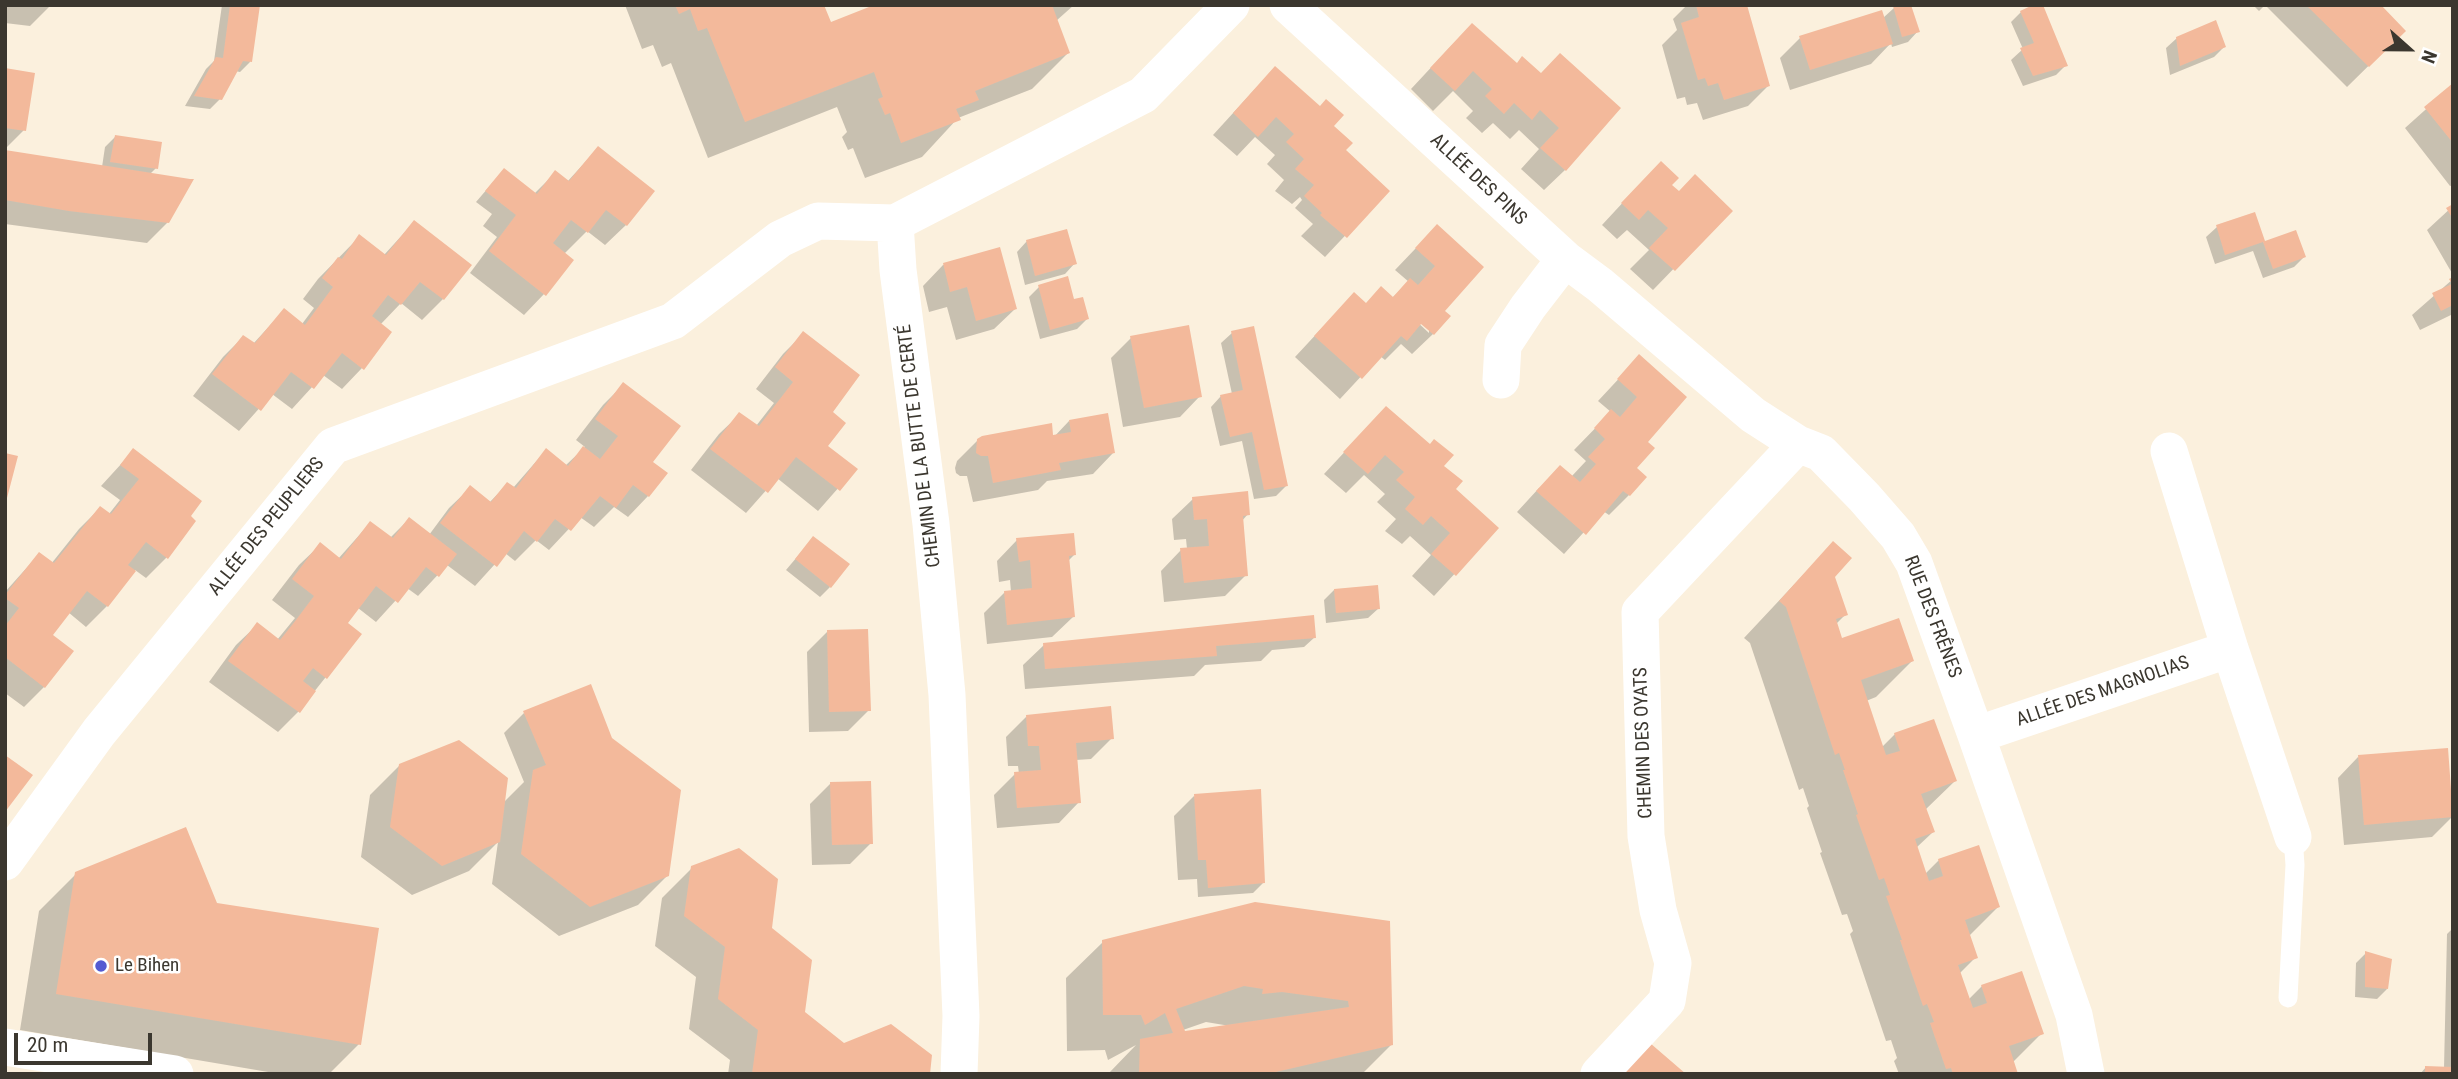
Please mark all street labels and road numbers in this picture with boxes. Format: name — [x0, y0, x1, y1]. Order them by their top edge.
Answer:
street label: ALLÉE DES PINS — [1425, 129, 1531, 231]
street label: CHEMIN DE LA BUTTE DE CERTÉ — [894, 323, 946, 569]
street label: ALLÉE DES PEUPLIERS — [204, 453, 330, 601]
street label: RUE DES FRÊNES — [1898, 553, 1966, 681]
street label: ALLÉE DES MAGNOLIAS — [2014, 652, 2192, 732]
street label: CHEMIN DES OYATS — [1630, 667, 1658, 819]

